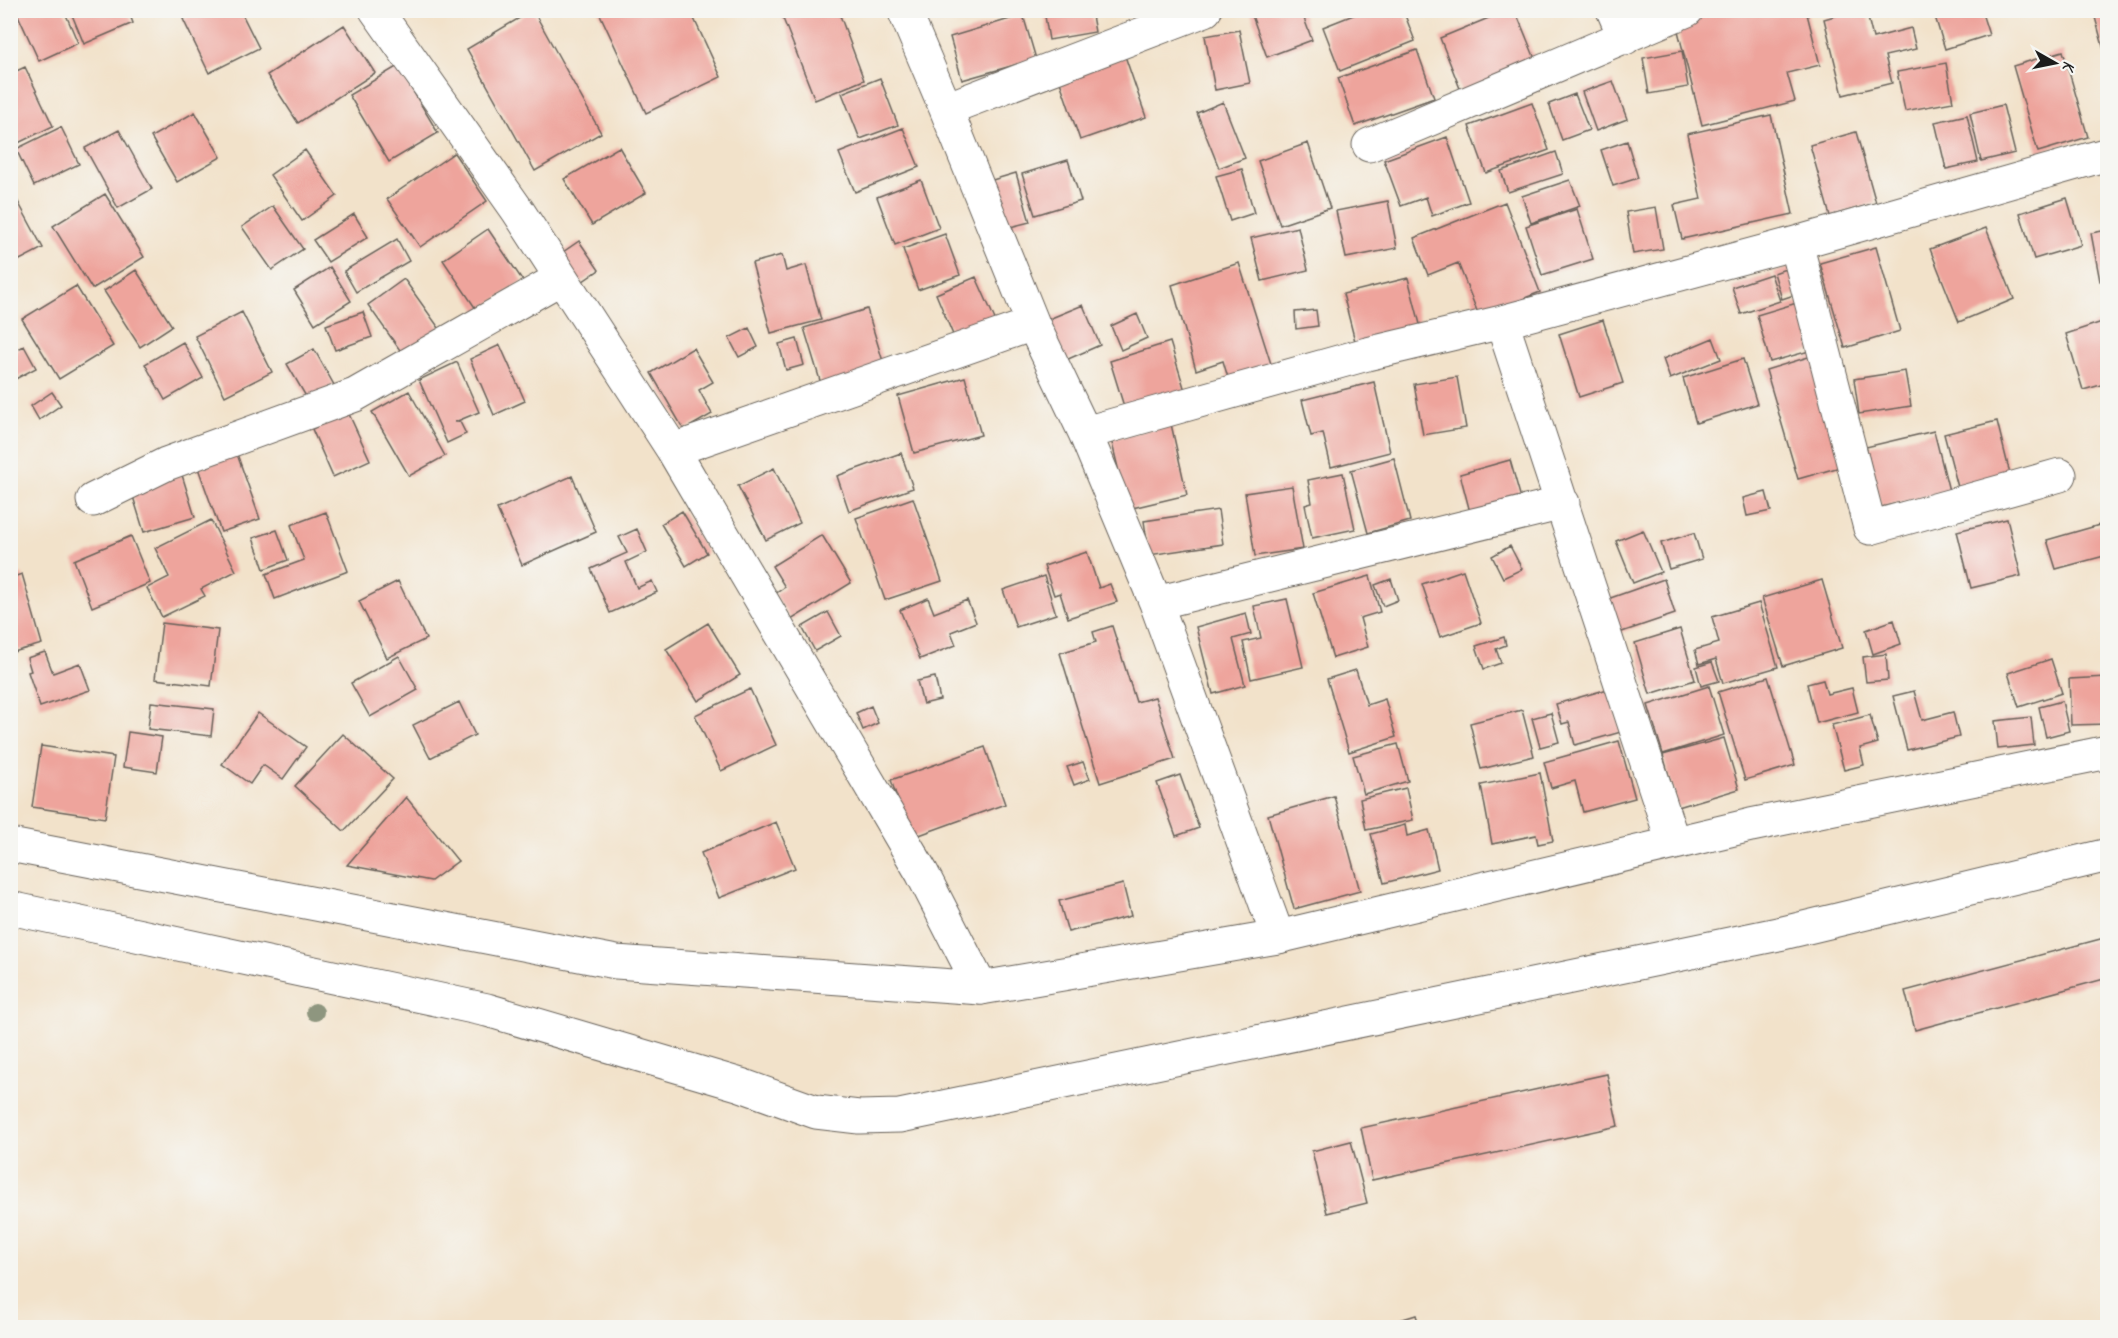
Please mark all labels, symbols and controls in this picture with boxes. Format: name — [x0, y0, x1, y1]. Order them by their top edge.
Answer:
north arrow — [2025, 33, 2085, 93]
text: K — [2058, 60, 2079, 75]

